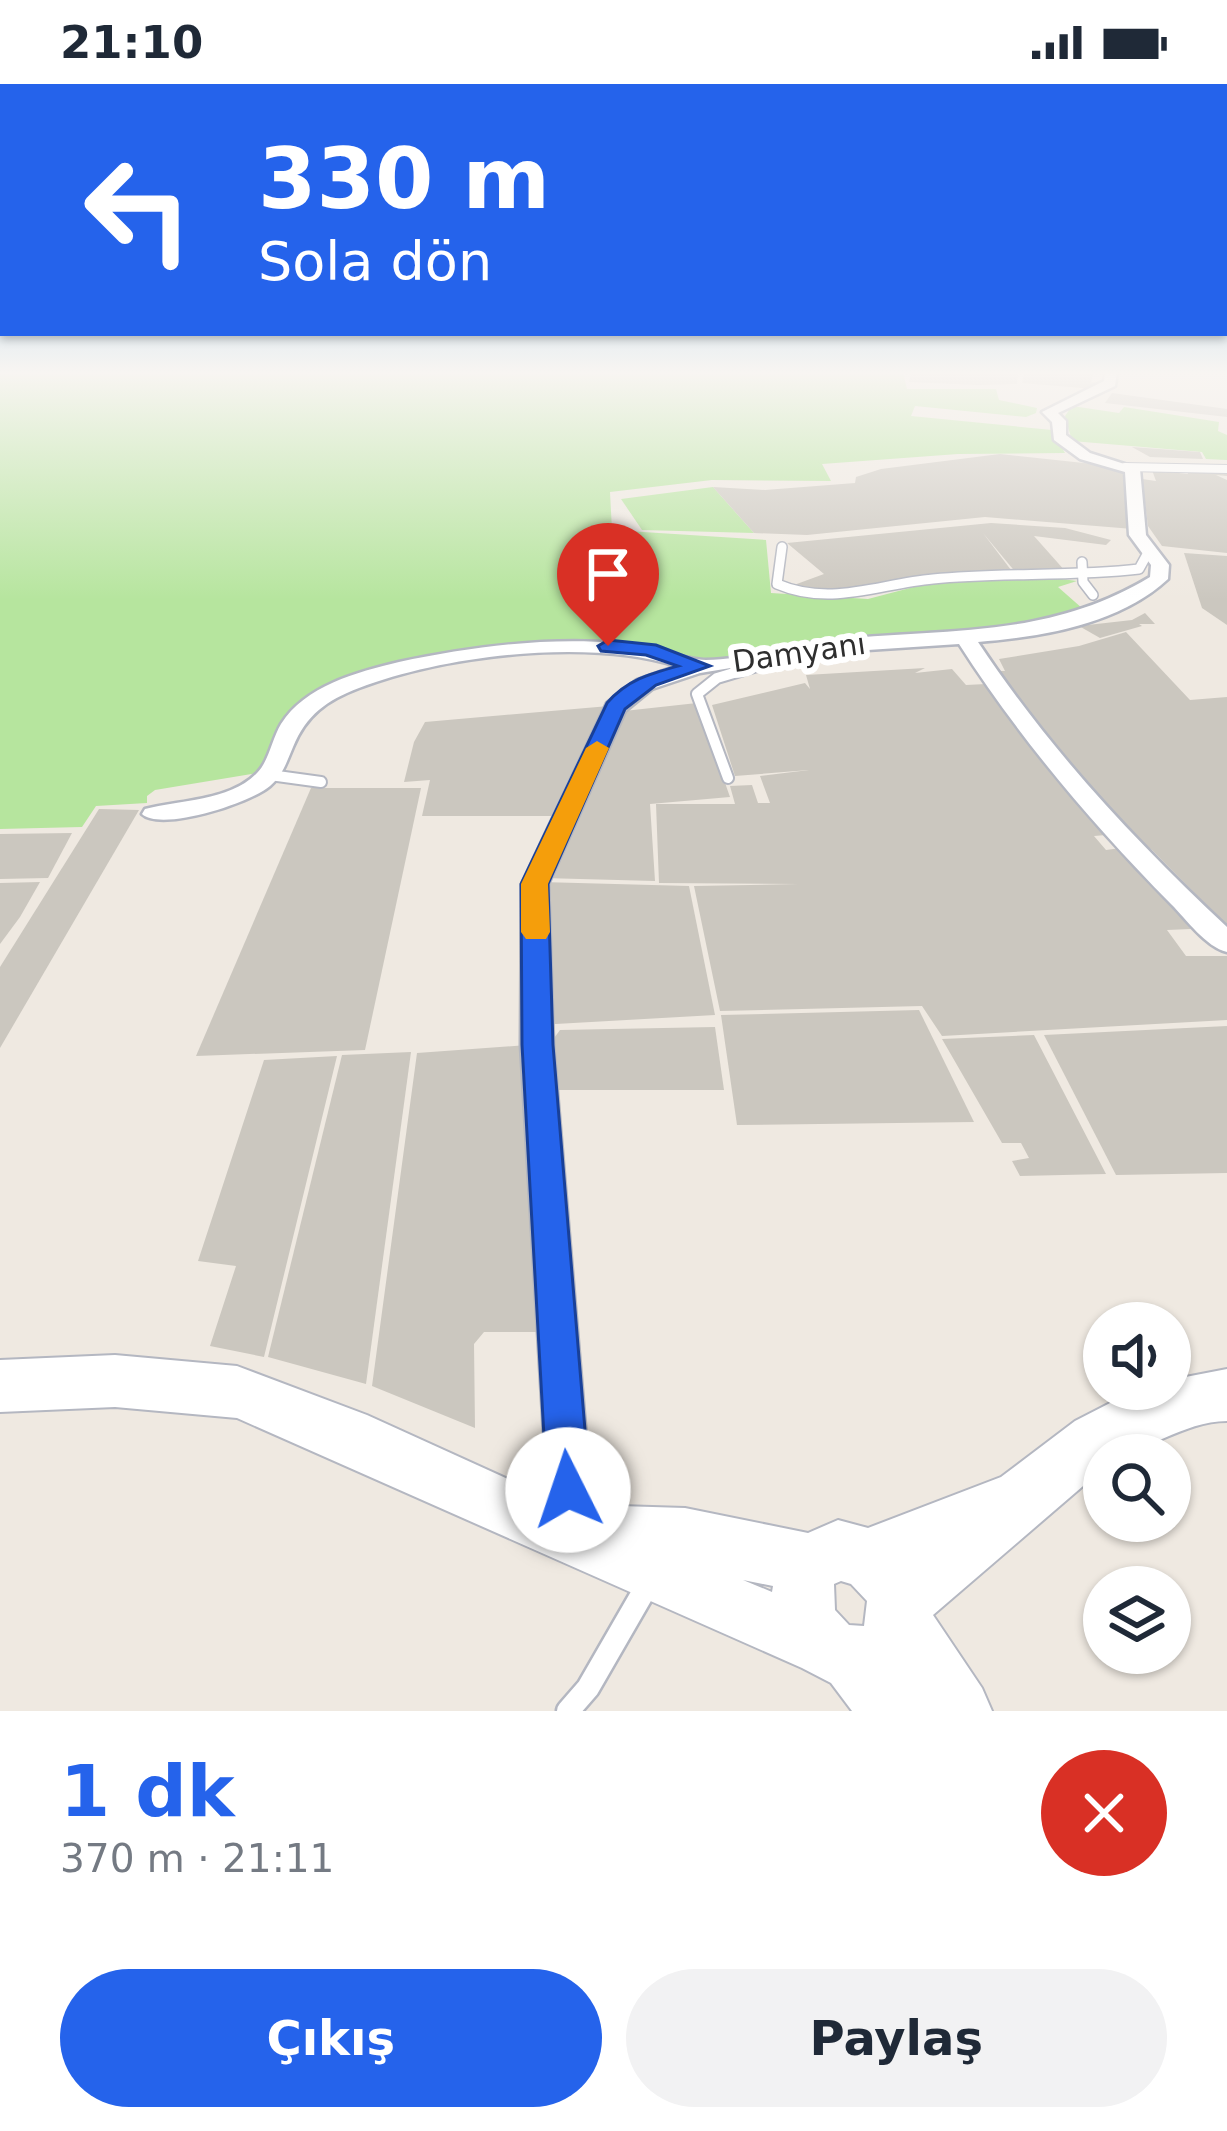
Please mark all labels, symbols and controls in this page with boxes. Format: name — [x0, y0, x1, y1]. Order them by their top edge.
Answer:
text: 21:10 — [60, 16, 203, 69]
text: 330 m — [258, 130, 550, 228]
icon: left — [60, 132, 216, 288]
text: Sola dön — [258, 230, 492, 293]
pin — [557, 523, 659, 646]
icon: arrive — [575, 541, 641, 607]
street label: Damyanı — [730, 626, 868, 679]
map controls — [1083, 1302, 1191, 1674]
button: sound — [1083, 1302, 1191, 1410]
position arrow — [505, 1427, 631, 1553]
button: search — [1083, 1434, 1191, 1542]
button: layers — [1083, 1566, 1191, 1674]
text: 1 dk — [60, 1749, 235, 1833]
button: close — [1041, 1750, 1167, 1876]
text: 370 m · 21:11 — [60, 1836, 334, 1881]
button: Çıkış — [60, 1969, 602, 2107]
button: Paylaş — [626, 1969, 1167, 2107]

